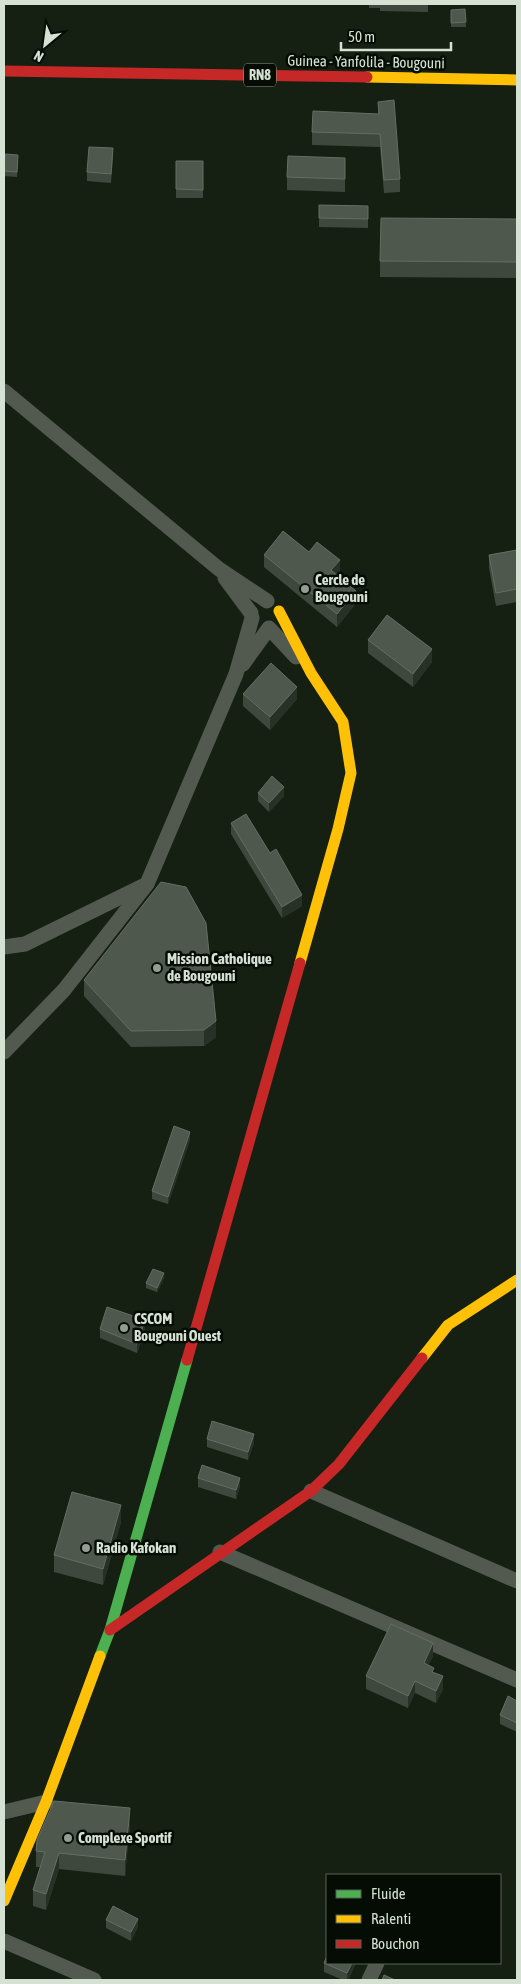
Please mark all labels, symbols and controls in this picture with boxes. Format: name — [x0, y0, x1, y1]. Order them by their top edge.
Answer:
north arrow — [20, 20, 70, 70]
scale bar — [341, 20, 451, 52]
text: 50 m — [348, 28, 375, 45]
text: N — [31, 47, 46, 65]
street label: Guinea - Yanfolila - Bougouni — [287, 52, 445, 71]
road number: RN8 — [244, 64, 276, 86]
place label: Cercle de Bougouni — [315, 571, 368, 605]
marker: Cercle de Bougouni — [299, 583, 311, 595]
place label: Mission Catholique de Bougouni — [167, 950, 272, 984]
marker: Mission Catholique de Bougouni — [151, 962, 163, 974]
place label: CSCOM Bougouni Ouest — [134, 1310, 222, 1344]
marker: CSCOM Bougouni Ouest — [118, 1322, 130, 1334]
place label: Radio Kafokan — [96, 1539, 176, 1556]
marker: Radio Kafokan — [80, 1542, 92, 1554]
place label: Complexe Sportif — [78, 1829, 172, 1846]
marker: Complexe Sportif — [62, 1832, 74, 1844]
legend — [326, 1874, 501, 1964]
text: Fluide — [371, 1885, 406, 1902]
text: Ralenti — [371, 1910, 411, 1927]
text: Bouchon — [371, 1935, 420, 1952]

